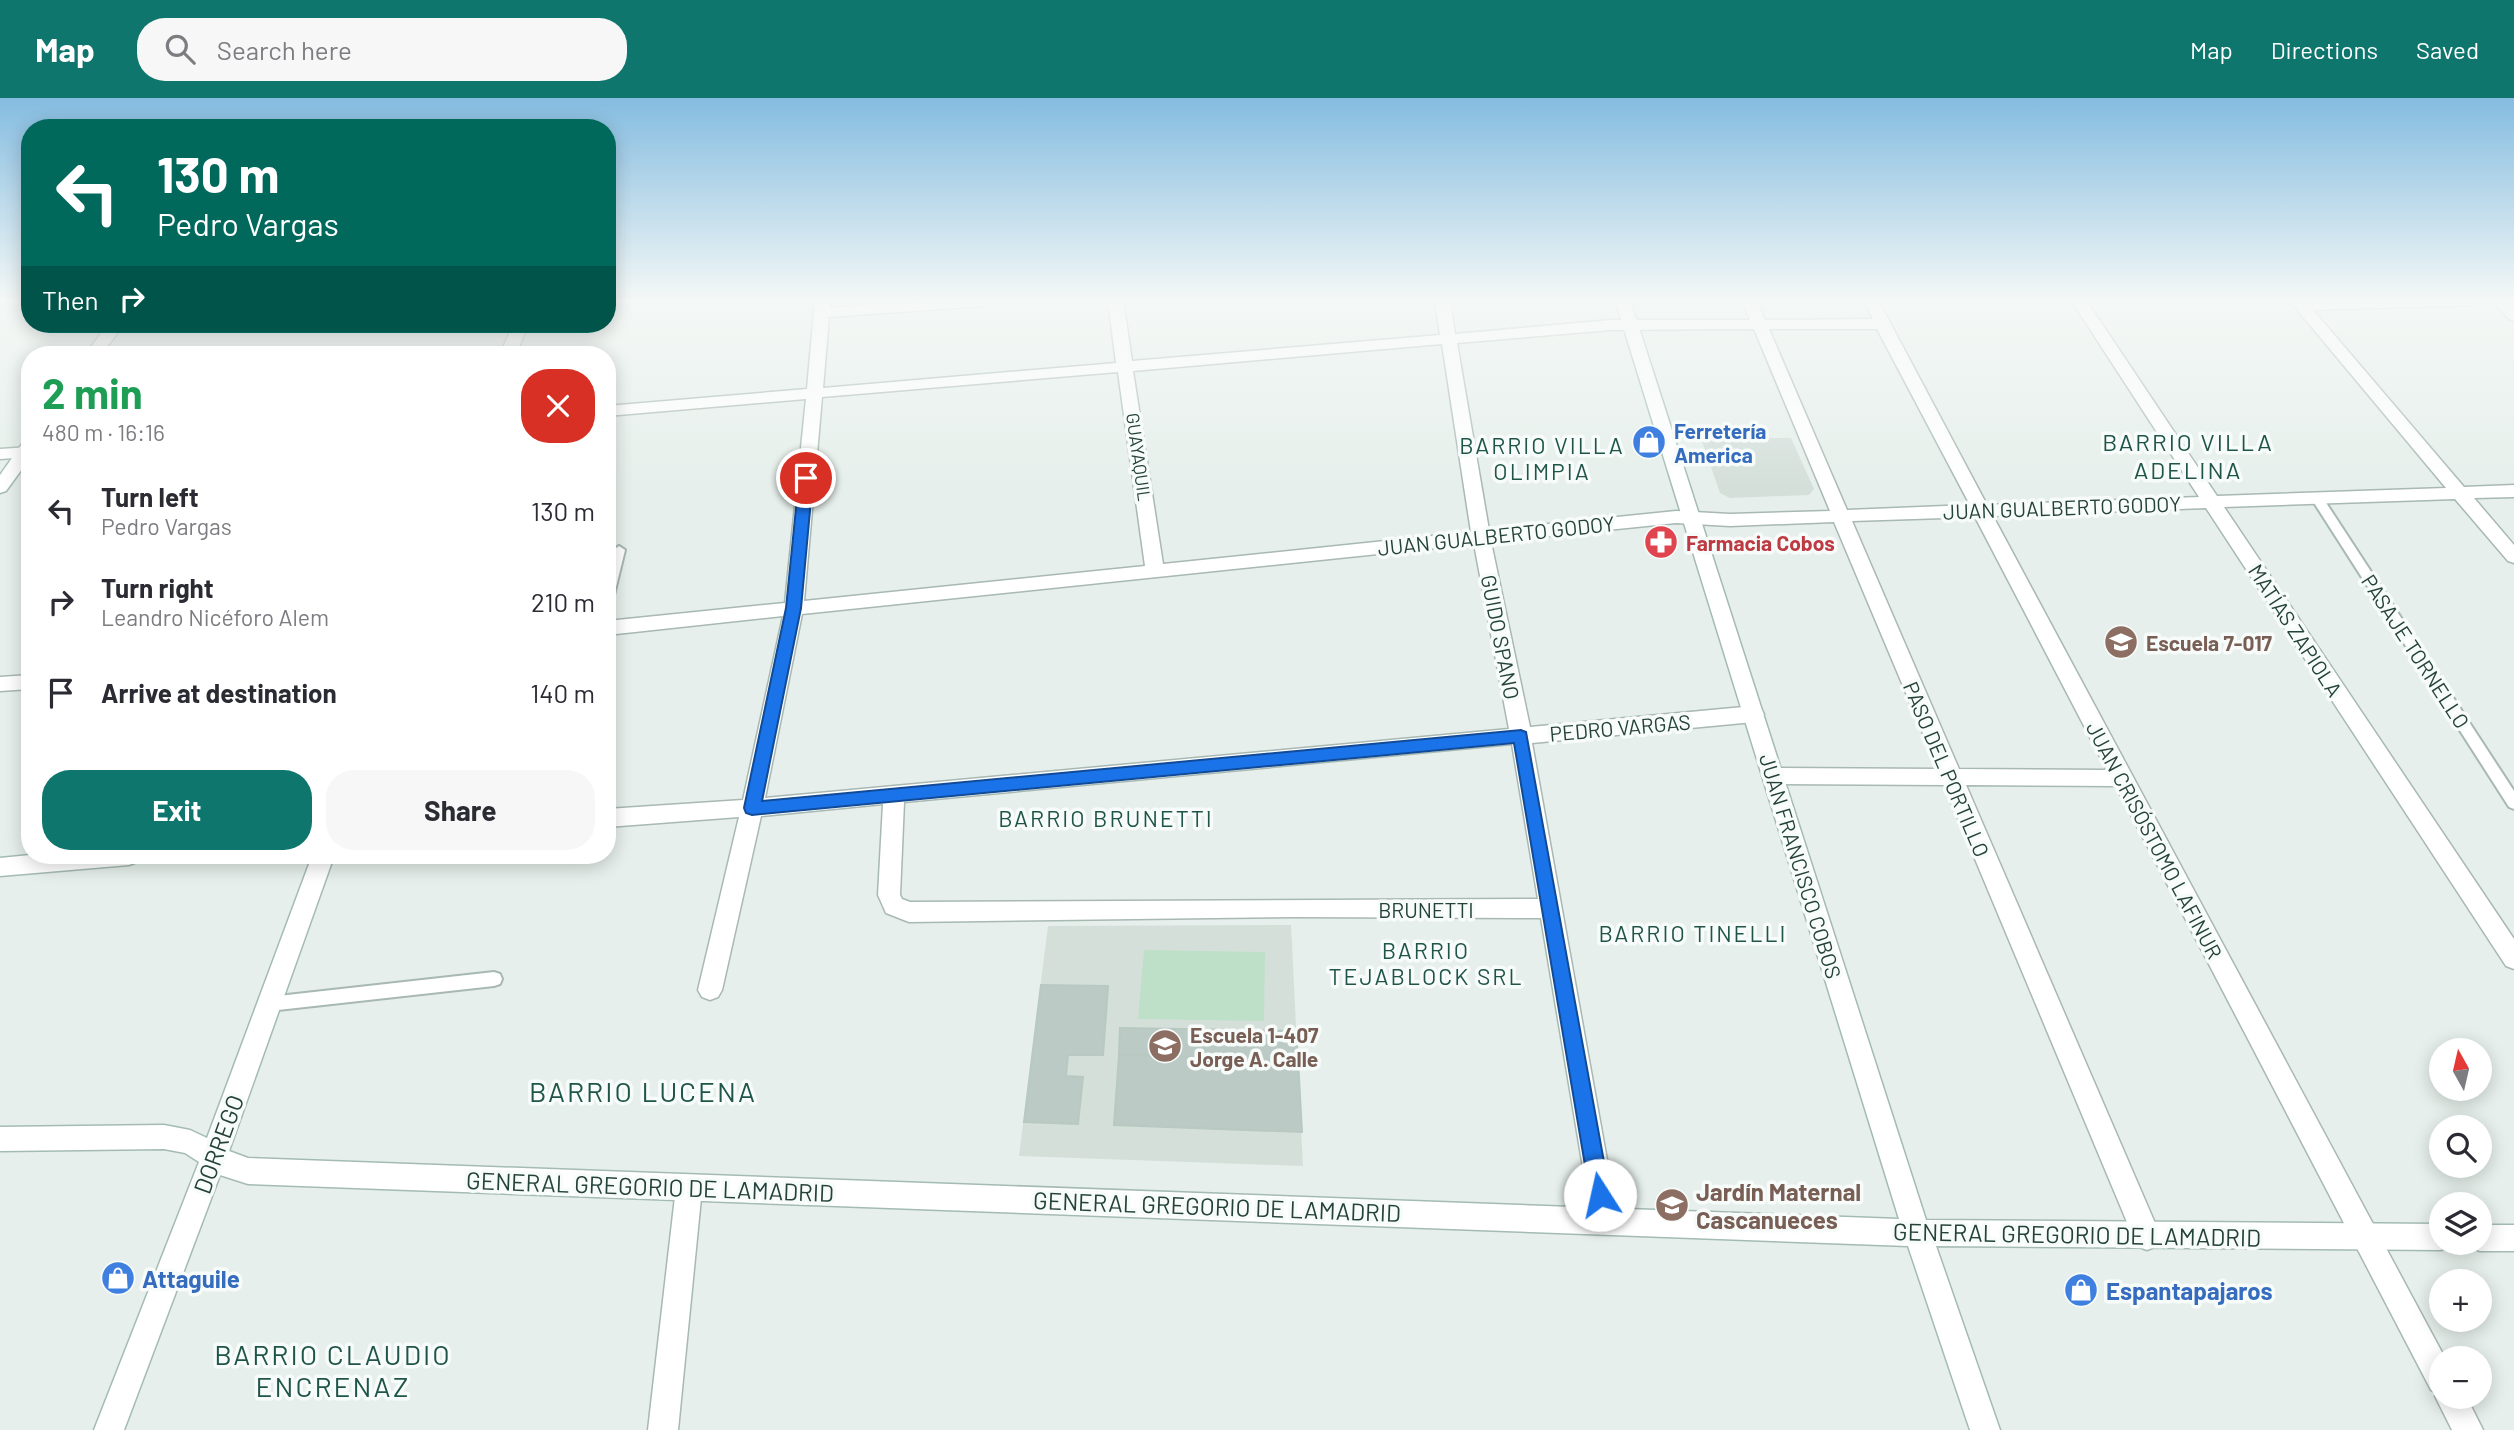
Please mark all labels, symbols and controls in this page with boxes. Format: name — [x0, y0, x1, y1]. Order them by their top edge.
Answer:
search box — [137, 18, 627, 81]
text: Map — [35, 29, 95, 69]
icon: search — [161, 30, 199, 68]
text: Search here — [217, 34, 352, 65]
text: Map — [2190, 35, 2233, 64]
text: Directions — [2271, 35, 2378, 64]
text: Saved — [2416, 35, 2479, 64]
text: 130 m — [157, 144, 279, 203]
icon: left — [42, 147, 133, 238]
text: Pedro Vargas — [157, 204, 339, 242]
icon: right — [113, 280, 151, 318]
text: Then — [42, 284, 99, 315]
text: 2 min — [42, 367, 143, 417]
button: close — [521, 369, 595, 443]
street label: GUAYAQUIL — [1122, 412, 1156, 502]
text: 480 m · 16:16 — [42, 418, 165, 446]
place label: Ferretería America — [1674, 418, 1766, 467]
shop icon: Ferretería America — [1630, 423, 1668, 461]
district label: BARRIO VILLA ADELINA — [2102, 427, 2274, 484]
district label: BARRIO VILLA OLIMPIA — [1459, 431, 1625, 485]
pin — [776, 448, 836, 508]
icon: arrive — [787, 459, 825, 497]
text: Turn left — [101, 481, 199, 512]
street label: JUAN GUALBERTO GODOY — [1943, 490, 2182, 524]
icon: left — [42, 492, 80, 530]
text: 130 m — [531, 495, 595, 526]
street label: JUAN GUALBERTO GODOY — [1376, 510, 1616, 560]
text: Pedro Vargas — [101, 512, 232, 540]
pharmacy icon: Farmacia Cobos — [1642, 523, 1680, 561]
place label: Farmacia Cobos — [1686, 530, 1835, 555]
street label: MATÍAS ZAPIOLA — [2244, 559, 2348, 701]
street label: PASAJE TORNELLO — [2357, 569, 2475, 733]
text: Turn right — [101, 572, 214, 603]
street label: GUIDO SPANO — [1477, 573, 1525, 701]
icon: right — [42, 583, 80, 621]
text: 210 m — [531, 586, 595, 617]
text: Leandro Nicéforo Alem — [101, 603, 329, 631]
school or university icon: Escuela 7-017 — [2102, 623, 2140, 661]
place label: Escuela 7-017 — [2146, 630, 2273, 655]
icon: arrive — [42, 674, 80, 712]
text: Arrive at destination — [101, 677, 337, 708]
text: 140 m — [530, 677, 595, 708]
street label: PASO DEL PORTILLO — [1899, 678, 1995, 860]
street label: PEDRO VARGAS — [1548, 708, 1692, 746]
street label: JUAN CRISÓSTOMO LAFINUR — [2082, 717, 2228, 963]
street label: JUAN FRANCISCO COBOS — [1755, 750, 1847, 982]
button: Exit — [42, 770, 312, 850]
button: Share — [326, 770, 595, 850]
district label: BARRIO BRUNETTI — [998, 804, 1214, 832]
street label: BRUNETTI — [1378, 897, 1474, 922]
district label: BARRIO TINELLI — [1598, 919, 1788, 947]
district label: BARRIO TEJABLOCK SRL — [1329, 936, 1523, 990]
place label: Escuela 1-407 Jorge A. Calle — [1190, 1022, 1319, 1071]
school or university icon: Escuela 1-407 Jorge A. Calle — [1146, 1027, 1184, 1065]
north arrow — [2429, 1038, 2492, 1101]
map controls — [2429, 1038, 2492, 1409]
district label: BARRIO LUCENA — [529, 1074, 757, 1108]
street label: DORREGO — [187, 1091, 249, 1197]
button: search — [2429, 1115, 2492, 1178]
position arrow — [1563, 1158, 1637, 1232]
street label: GENERAL GREGORIO DE LAMADRID — [466, 1165, 834, 1207]
place label: Jardín Maternal Cascanueces — [1696, 1177, 1861, 1234]
street label: GENERAL GREGORIO DE LAMADRID — [1033, 1185, 1401, 1227]
school or university icon: Jardín Maternal Cascanueces — [1653, 1186, 1691, 1224]
button: layers — [2429, 1192, 2492, 1255]
street label: GENERAL GREGORIO DE LAMADRID — [1893, 1216, 2261, 1252]
shop icon: Attaguile — [99, 1259, 137, 1297]
place label: Attaguile — [142, 1264, 240, 1293]
button: + — [2429, 1269, 2492, 1332]
shop icon: Espantapajaros — [2062, 1271, 2100, 1309]
place label: Espantapajaros — [2106, 1276, 2273, 1305]
district label: BARRIO CLAUDIO ENCRENAZ — [214, 1337, 452, 1403]
button: − — [2429, 1346, 2492, 1409]

